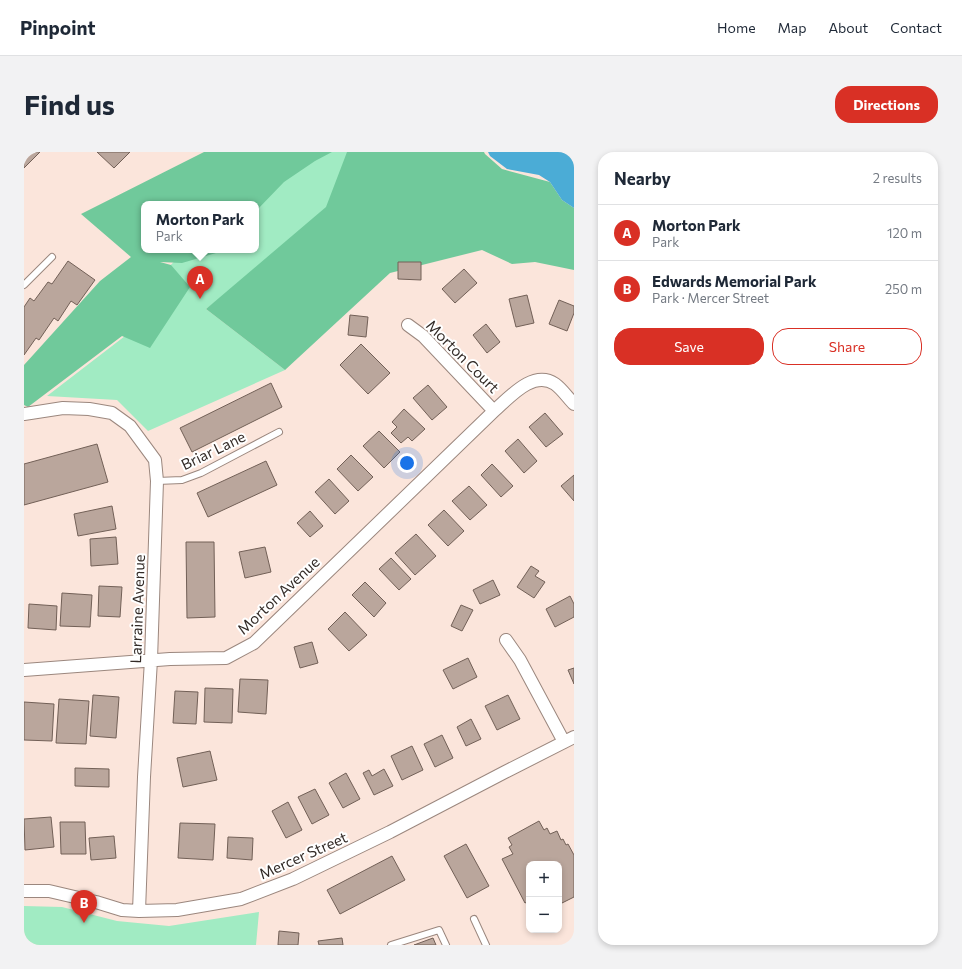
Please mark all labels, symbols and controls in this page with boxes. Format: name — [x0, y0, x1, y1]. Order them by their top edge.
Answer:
text: Pinpoint — [20, 16, 96, 39]
text: Home — [717, 19, 756, 36]
text: Map — [778, 19, 806, 36]
text: About — [828, 19, 868, 36]
text: Contact — [890, 19, 942, 36]
button: Directions — [835, 86, 938, 123]
text: Find us — [24, 87, 115, 121]
text: Nearby — [614, 168, 671, 189]
text: 2 results — [873, 170, 922, 186]
popup — [141, 201, 259, 253]
text: Morton Park — [156, 210, 244, 228]
text: Morton Park — [652, 216, 741, 234]
text: A — [622, 225, 632, 241]
text: 120 m — [887, 225, 922, 241]
text: Park — [156, 228, 183, 244]
text: Park — [652, 234, 679, 250]
pin: A — [187, 266, 213, 299]
text: Edwards Memorial Park — [652, 272, 817, 290]
text: B — [623, 281, 631, 297]
text: 250 m — [885, 281, 922, 297]
text: Park · Mercer Street — [652, 290, 769, 306]
street label: Morton Court — [423, 316, 503, 396]
button: Save — [614, 328, 764, 365]
button: Share — [772, 328, 922, 365]
street label: Briar Lane — [178, 427, 248, 473]
your location — [397, 453, 417, 473]
street label: Morton Avenue — [233, 552, 323, 638]
street label: Larraine Avenue — [126, 554, 148, 664]
street label: Mercer Street — [256, 828, 350, 882]
map controls — [526, 861, 562, 933]
button: + — [526, 861, 562, 897]
pin: B — [71, 890, 97, 923]
button: − — [526, 897, 562, 933]

